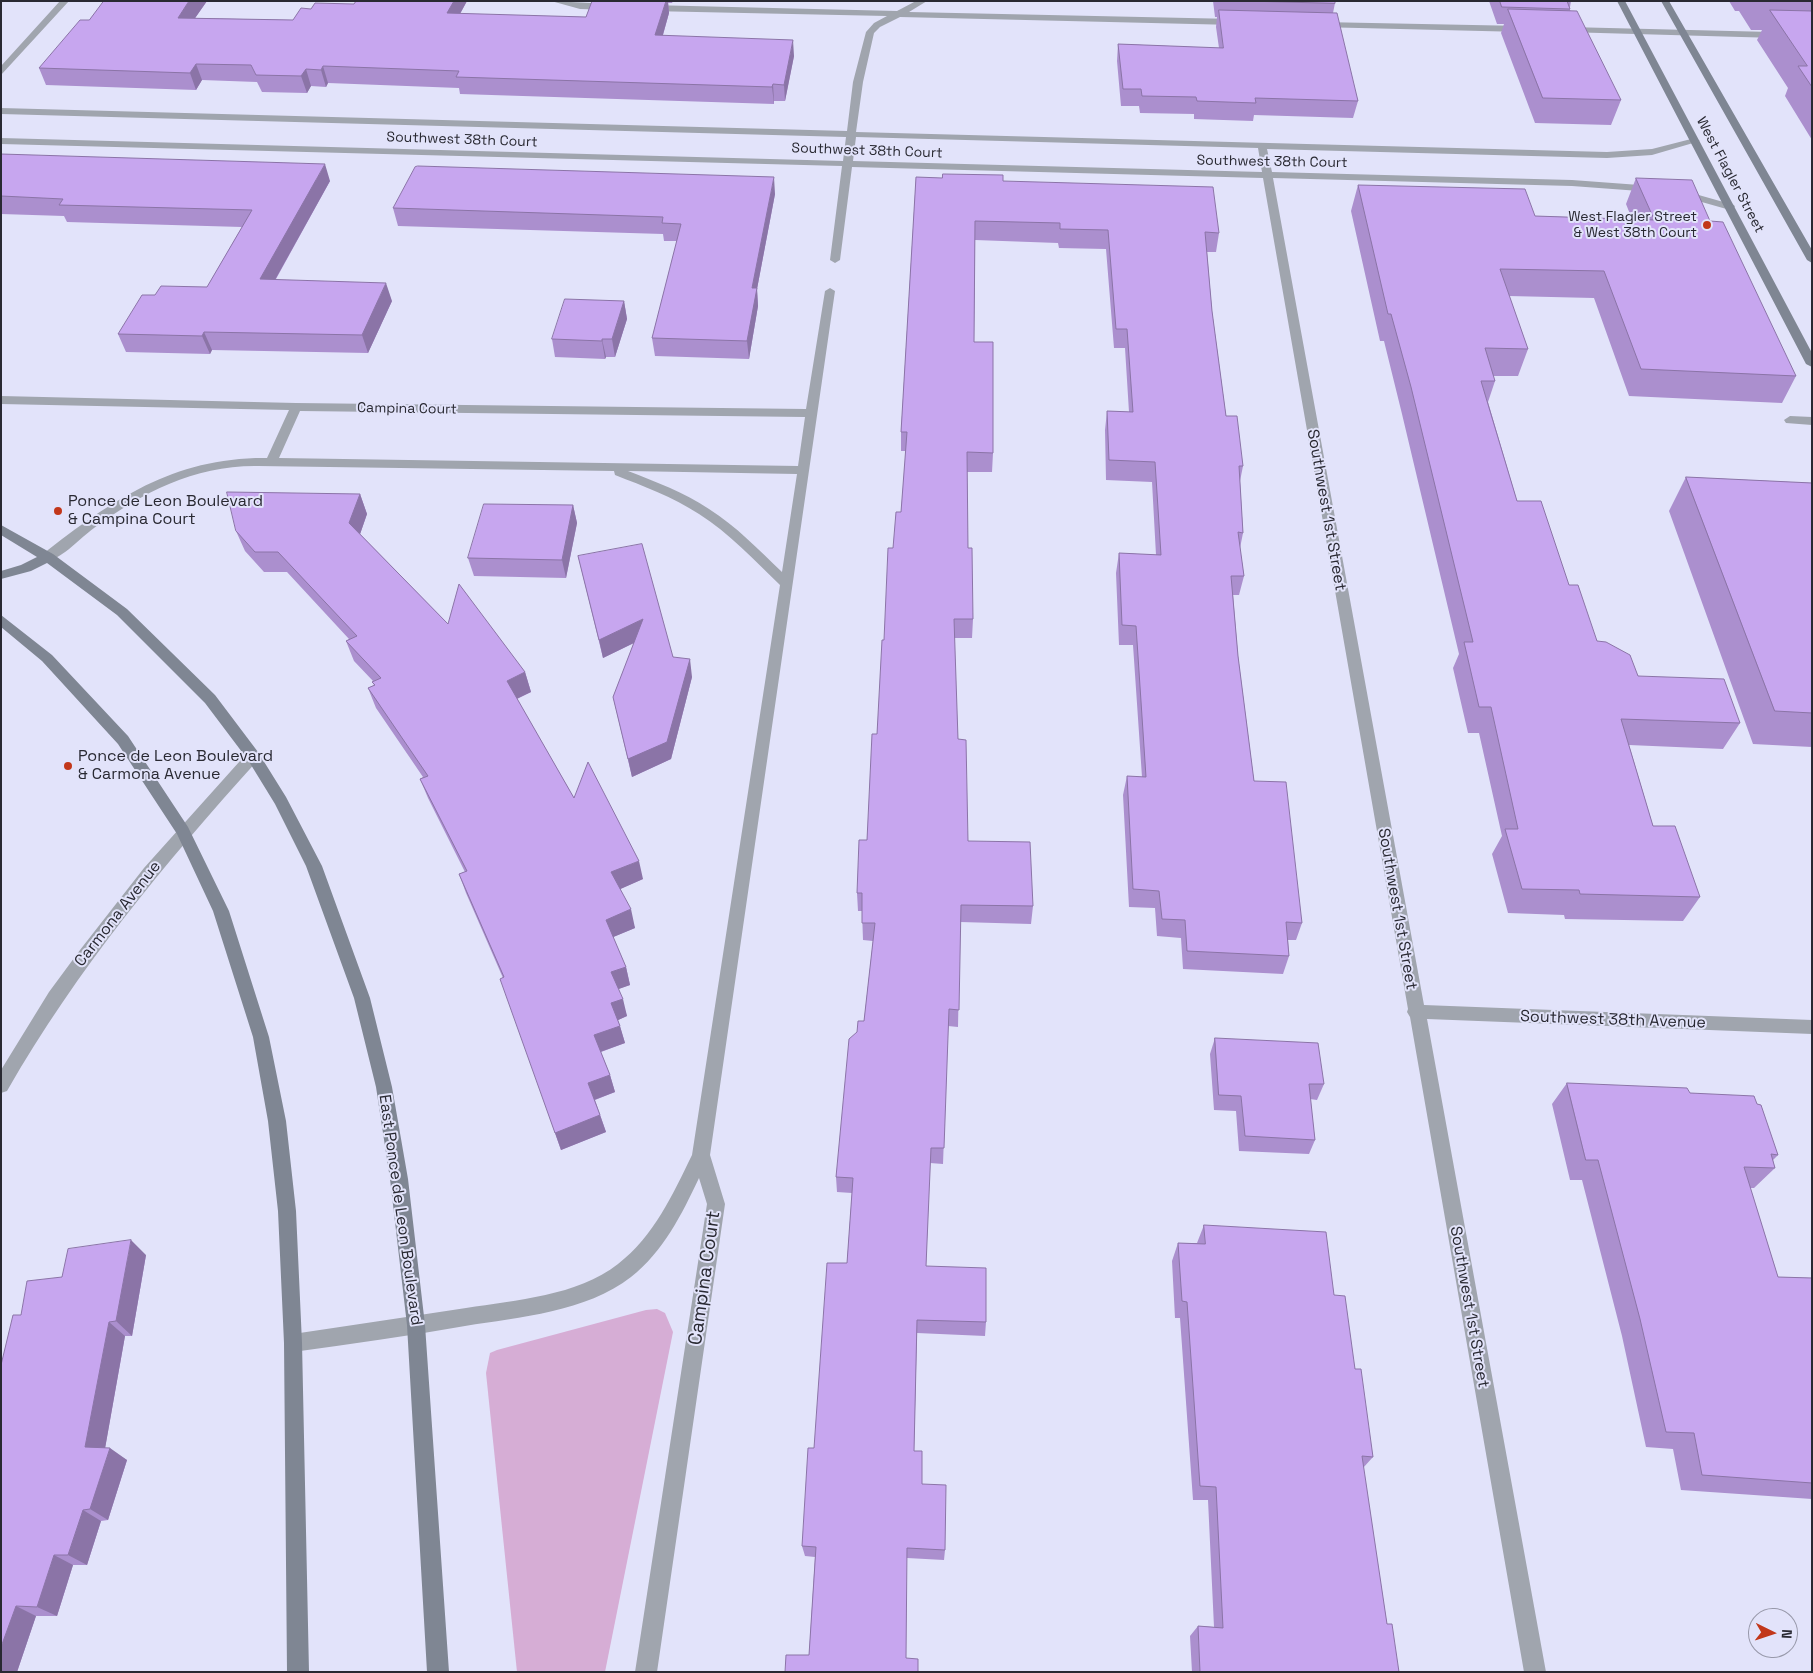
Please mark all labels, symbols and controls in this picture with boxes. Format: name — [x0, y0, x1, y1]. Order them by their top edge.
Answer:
street label: West Flagler Street — [1692, 114, 1768, 236]
street label: Southwest 38th Court — [386, 129, 538, 151]
street label: Southwest 38th Court — [791, 140, 943, 162]
street label: Southwest 38th Court — [1196, 152, 1348, 172]
place label: West Flagler Street & West 38th Court — [1568, 209, 1697, 242]
marker: West Flagler Street & West 38th Court — [1701, 219, 1713, 231]
street label: Campina Court — [357, 400, 457, 418]
street label: Southwest 1st Street — [1302, 428, 1350, 592]
place label: Ponce de Leon Boulevard & Campina Court — [68, 492, 263, 530]
marker: Ponce de Leon Boulevard & Campina Court — [52, 505, 64, 517]
place label: Ponce de Leon Boulevard & Carmona Avenue — [78, 747, 273, 785]
marker: Ponce de Leon Boulevard & Carmona Avenue — [62, 760, 74, 772]
street label: Southwest 1st Street — [1373, 827, 1421, 991]
street label: Carmona Avenue — [71, 857, 165, 971]
street label: Southwest 38th Avenue — [1520, 1007, 1706, 1033]
street label: East Ponce de Leon Boulevard — [374, 1093, 426, 1327]
street label: Campina Court — [684, 1209, 726, 1347]
street label: Southwest 1st Street — [1445, 1225, 1493, 1389]
north arrow — [1748, 1608, 1798, 1658]
text: N — [1778, 1629, 1796, 1639]

